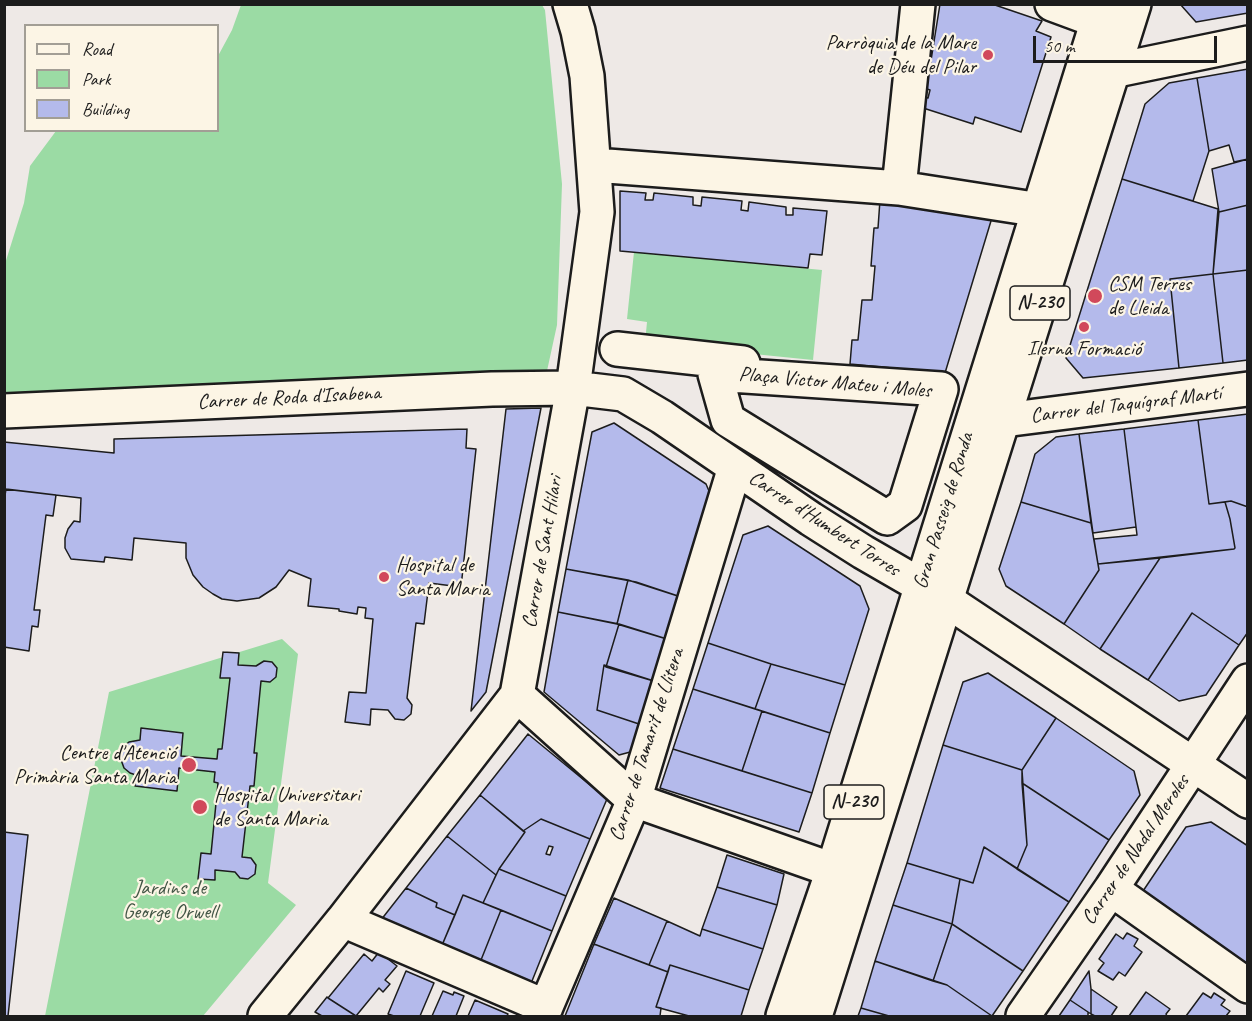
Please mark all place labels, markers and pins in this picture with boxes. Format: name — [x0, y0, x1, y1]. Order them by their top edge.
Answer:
place label: Parròquia de la Mare de Déu del Pilar — [826, 30, 976, 80]
marker: Parròquia de la Mare de Déu del Pilar — [981, 48, 995, 62]
place label: CSM Terres de Lleida — [1108, 271, 1191, 321]
marker: CSM Terres de Lleida — [1086, 287, 1104, 305]
marker: Ilerna Formació — [1077, 320, 1091, 334]
place label: Ilerna Formació — [1027, 336, 1141, 362]
place label: Hospital de Santa Maria — [396, 552, 489, 602]
marker: Hospital de Santa Maria — [377, 570, 391, 584]
place label: Centre d'Atenció Primària Santa Maria — [14, 740, 176, 790]
marker: Centre d'Atenció Primària Santa Maria — [180, 756, 198, 774]
place label: Hospital Universitari de Santa Maria — [214, 782, 360, 832]
marker: Hospital Universitari de Santa Maria — [191, 798, 209, 816]

